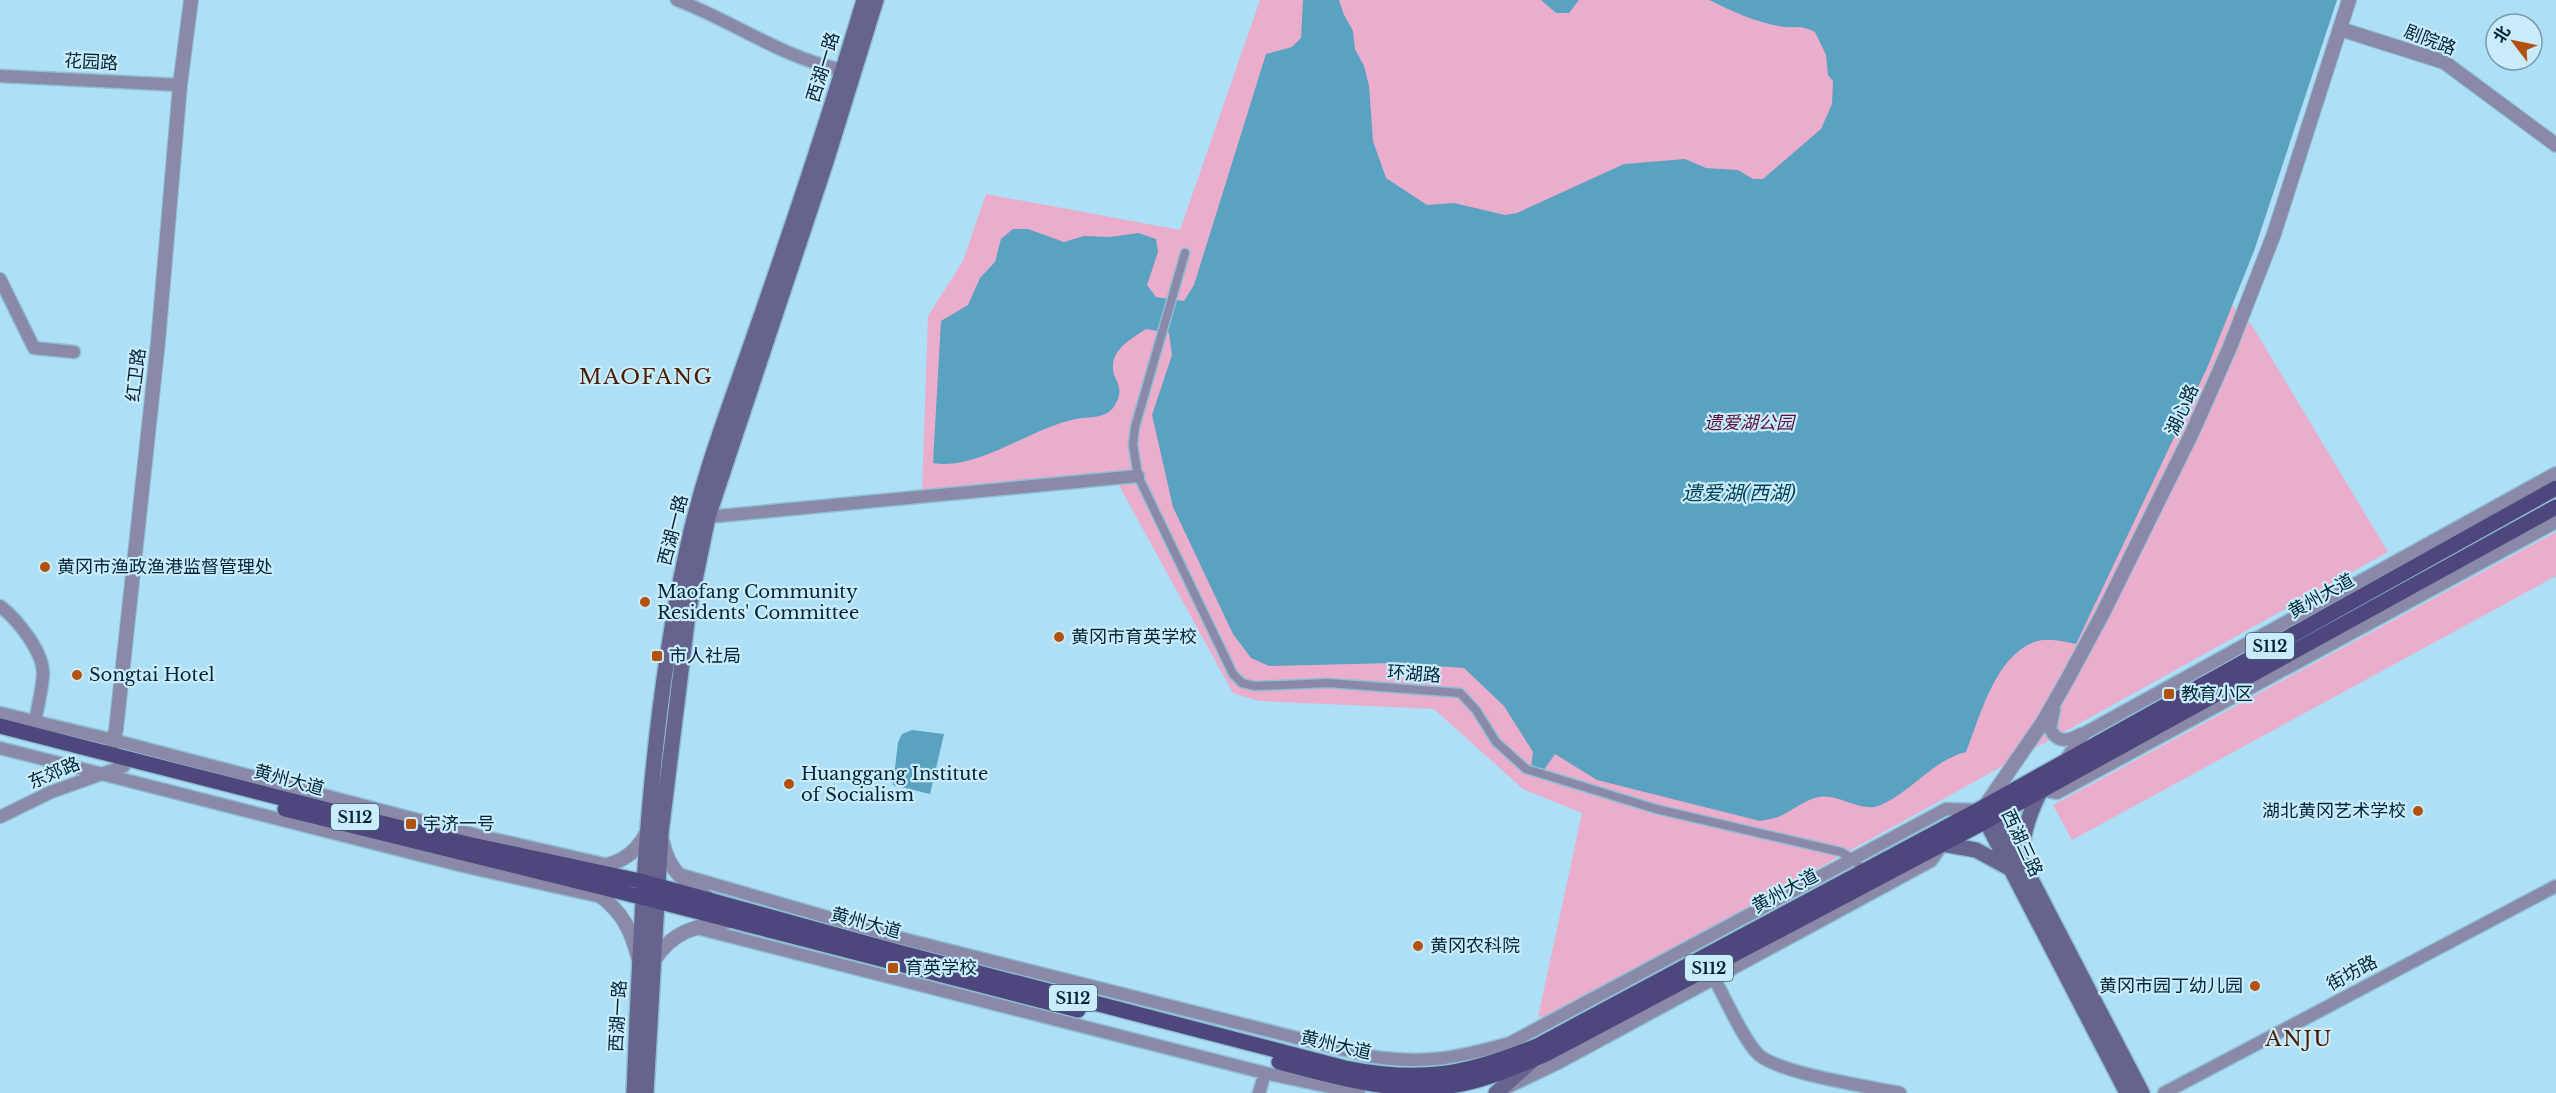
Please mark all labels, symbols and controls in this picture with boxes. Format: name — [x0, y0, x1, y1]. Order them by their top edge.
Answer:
north arrow — [2484, 12, 2544, 72]
street label: 剧院路 — [2401, 20, 2459, 60]
text: 北 — [2489, 22, 2514, 46]
street label: 西湖一路 — [802, 29, 844, 105]
street label: 花园路 — [63, 50, 119, 74]
street label: 红卫路 — [122, 347, 150, 403]
district label: MAOFANG — [579, 364, 713, 390]
street label: 湖心路 — [2161, 381, 2203, 439]
park label: 遗爱湖公园 — [1704, 412, 1797, 434]
water label: 遗爱湖(西湖) — [1682, 481, 1796, 505]
street label: 西湖一路 — [654, 492, 692, 568]
place label: 黄冈市渔政渔港监督管理处 — [57, 556, 273, 578]
marker: 黄冈市渔政渔港监督管理处 — [38, 560, 52, 574]
street label: 黄州大道 — [2284, 569, 2358, 623]
place label: Maofang Community Residents' Committee — [657, 581, 859, 624]
marker: Maofang Community Residents' Committee — [638, 595, 652, 609]
place label: 黄冈市育英学校 — [1071, 626, 1197, 648]
marker: 黄冈市育英学校 — [1052, 630, 1066, 644]
road number: S112 — [2246, 633, 2294, 659]
place label: 市人社局 — [669, 645, 741, 667]
marker: 市人社局 — [650, 649, 664, 663]
street label: 环湖路 — [1386, 661, 1442, 687]
place label: Songtai Hotel — [89, 664, 215, 686]
marker: Songtai Hotel — [70, 668, 84, 682]
place label: 教育小区 — [2181, 683, 2253, 705]
marker: 教育小区 — [2162, 687, 2176, 701]
street label: 东郊路 — [25, 752, 83, 794]
street label: 黄州大道 — [251, 760, 327, 800]
place label: Huanggang Institute of Socialism — [801, 763, 988, 806]
marker: Huanggang Institute of Socialism — [782, 777, 796, 791]
place label: 湖北黄冈艺术学校 — [2262, 800, 2406, 822]
road number: S112 — [331, 804, 379, 830]
marker: 湖北黄冈艺术学校 — [2411, 804, 2425, 818]
street label: 西湖三路 — [1997, 806, 2047, 880]
place label: 宇济一号 — [423, 813, 495, 835]
marker: 宇济一号 — [404, 817, 418, 831]
street label: 黄州大道 — [1748, 864, 1822, 918]
street label: 黄州大道 — [828, 903, 904, 943]
place label: 黄冈农科院 — [1430, 935, 1520, 957]
marker: 黄冈农科院 — [1411, 939, 1425, 953]
street label: 街坊路 — [2323, 951, 2381, 995]
road number: S112 — [1685, 955, 1733, 981]
place label: 育英学校 — [905, 957, 977, 979]
marker: 育英学校 — [886, 961, 900, 975]
place label: 黄冈市园丁幼儿园 — [2099, 975, 2243, 997]
street label: 西湖一路 — [605, 979, 631, 1053]
marker: 黄冈市园丁幼儿园 — [2248, 979, 2262, 993]
road number: S112 — [1049, 985, 1097, 1011]
street label: 黄州大道 — [1298, 1026, 1374, 1064]
district label: ANJU — [2264, 1026, 2333, 1052]

